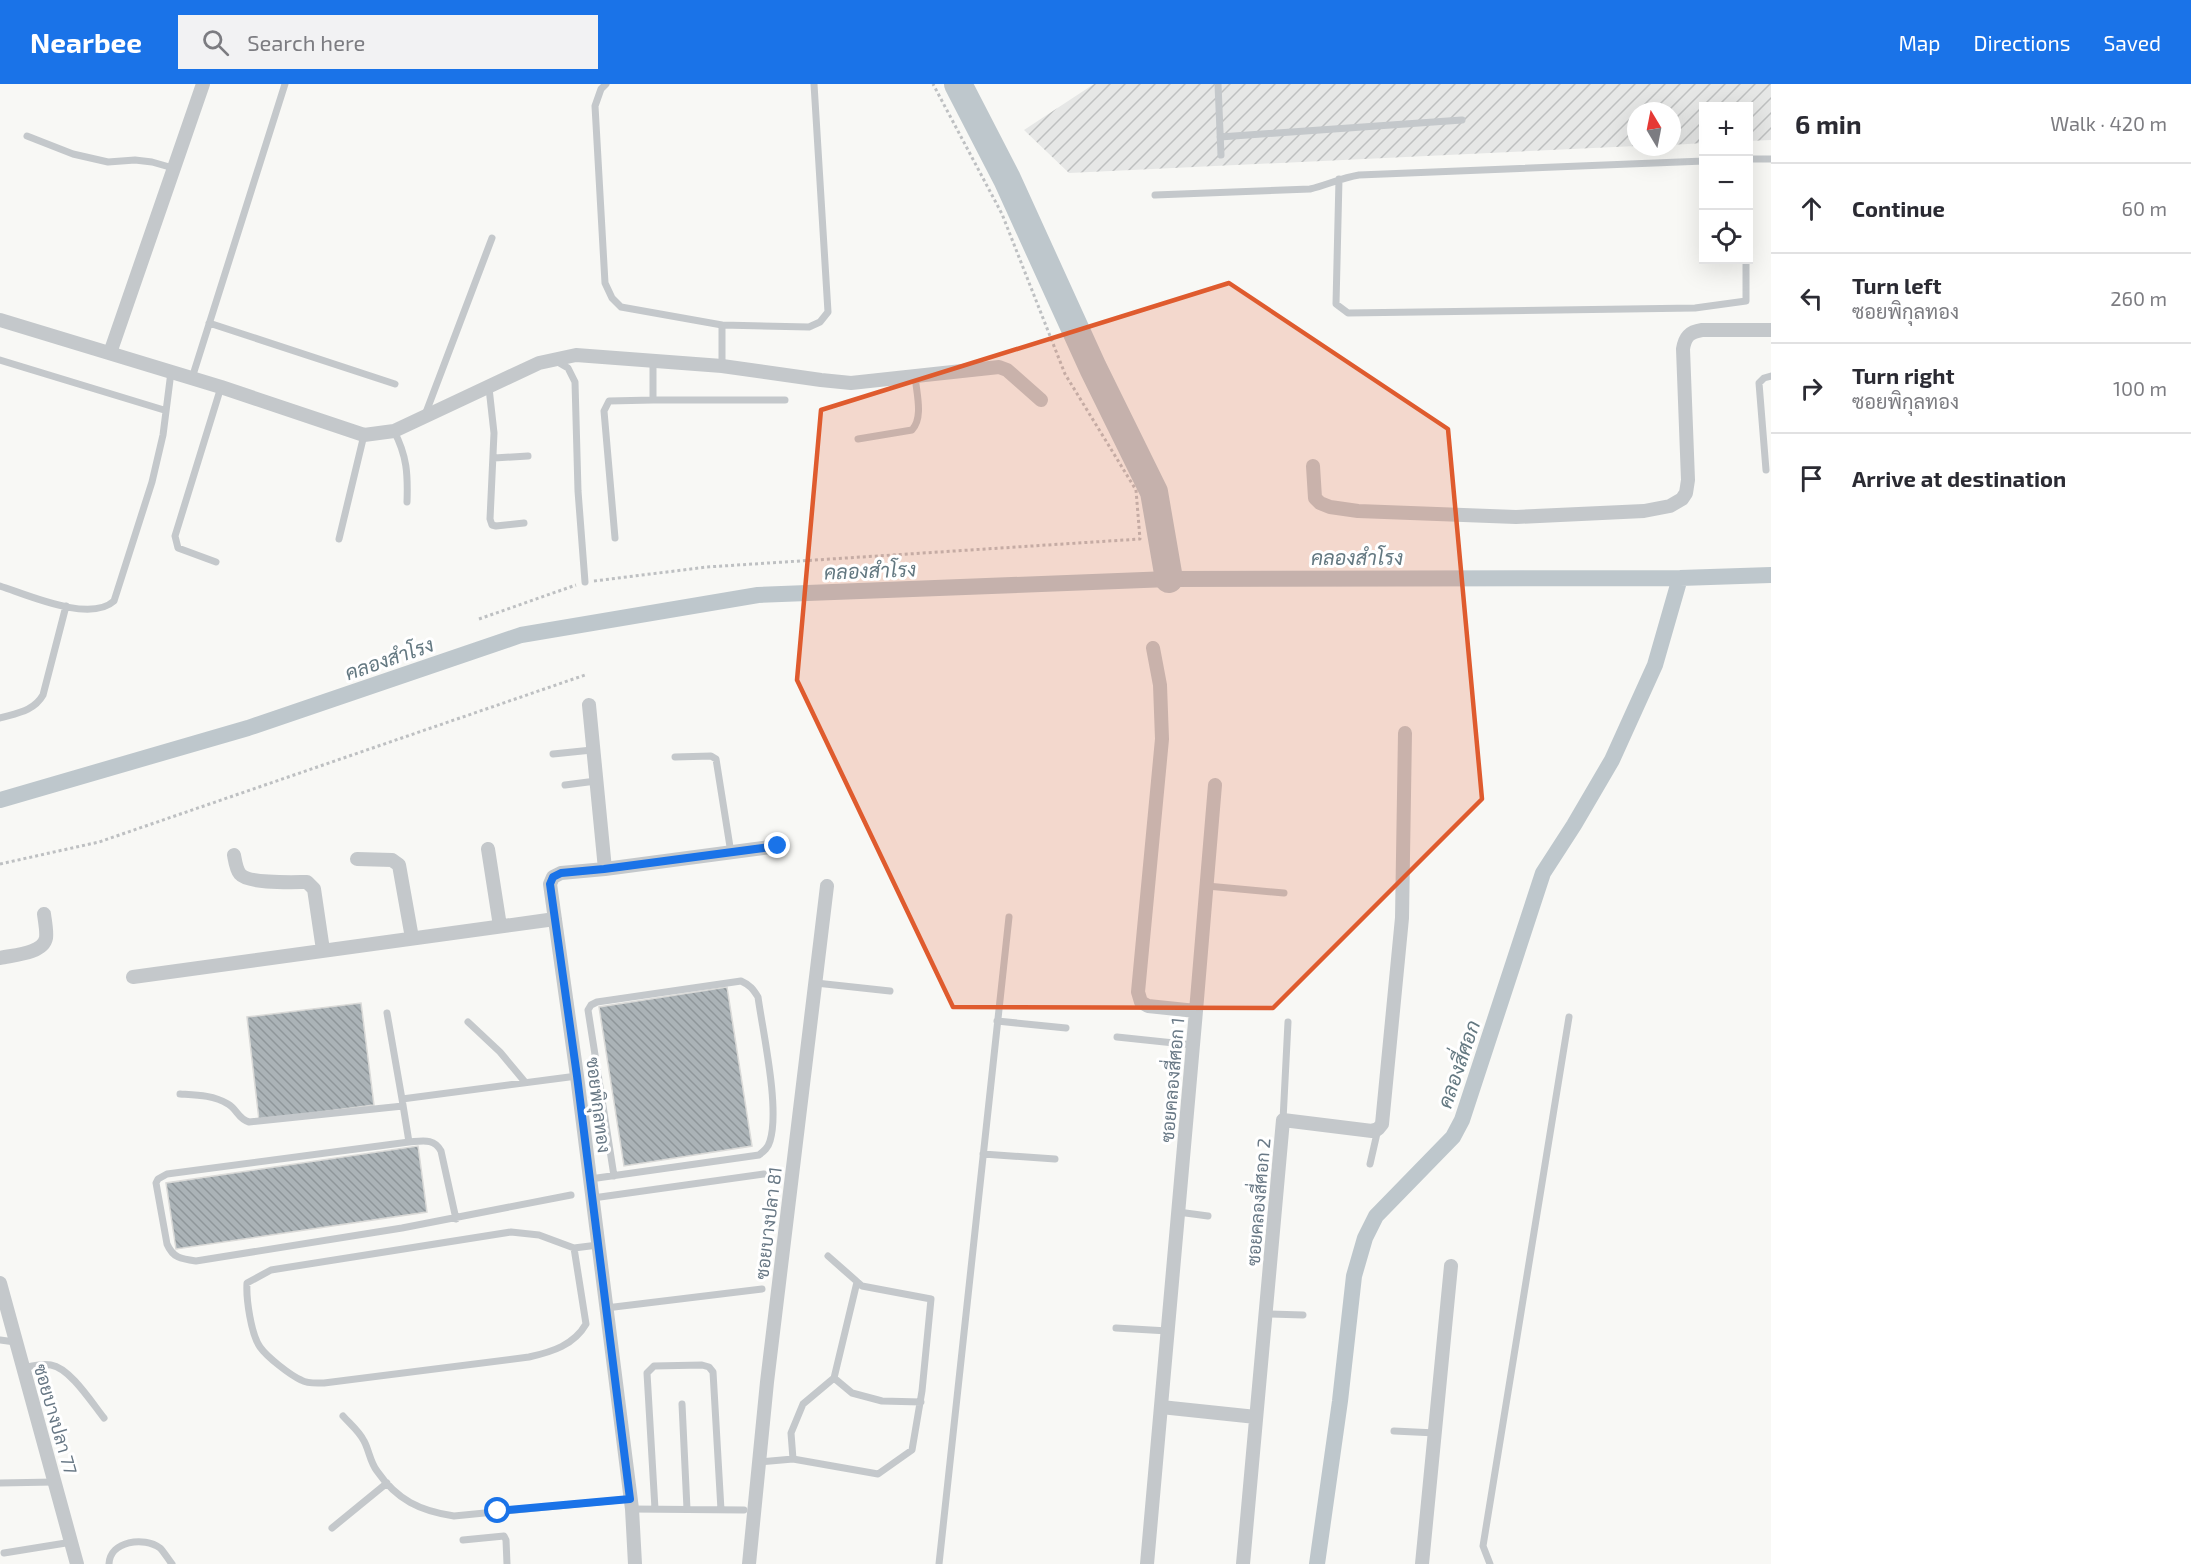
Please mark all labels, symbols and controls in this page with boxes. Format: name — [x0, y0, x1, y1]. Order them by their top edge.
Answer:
search box — [178, 15, 598, 69]
text: Nearbee — [30, 25, 142, 59]
icon: search — [199, 26, 232, 59]
text: Search here — [247, 29, 365, 55]
text: Map — [1898, 30, 1941, 55]
text: Directions — [1974, 30, 2070, 55]
text: Saved — [2103, 30, 2161, 55]
north arrow — [1627, 102, 1681, 156]
map controls — [1699, 102, 1753, 264]
button: + — [1699, 102, 1753, 156]
text: 6 min — [1795, 108, 1862, 139]
text: Walk · 420 m — [2050, 111, 2167, 135]
button: − — [1699, 156, 1753, 210]
icon: ahead — [1795, 192, 1828, 225]
text: Continue — [1852, 195, 1945, 221]
text: 60 m — [2122, 196, 2167, 220]
button: locate — [1699, 210, 1753, 264]
text: Turn left — [1852, 272, 1941, 298]
icon: left — [1795, 282, 1828, 315]
text: 260 m — [2110, 286, 2167, 310]
text: ซอยพิกุลทอง — [1852, 299, 1959, 323]
text: Turn right — [1852, 362, 1954, 388]
icon: right — [1795, 372, 1828, 405]
text: 100 m — [2113, 376, 2167, 400]
text: ซอยพิกุลทอง — [1852, 389, 1959, 413]
icon: arrive — [1795, 462, 1828, 495]
text: Arrive at destination — [1852, 465, 2066, 491]
water label: คลองสำโรง — [1311, 545, 1403, 569]
water label: คลองสำโรง — [824, 556, 916, 584]
water label: คลองสำโรง — [342, 632, 436, 684]
route end — [764, 832, 790, 858]
street label: ซอยคลองสี่ศอก 1 — [1152, 1016, 1188, 1143]
water label: คลองสี่ศอก — [1428, 1016, 1484, 1111]
street label: ซอยพิกุลทอง — [580, 1056, 616, 1154]
street label: ซอยคลองสี่ศอก 2 — [1237, 1137, 1275, 1267]
street label: ซอยบางปลา 81 — [750, 1165, 786, 1281]
street label: ซอยบางปลา 77 — [30, 1361, 82, 1477]
route start — [484, 1497, 510, 1523]

